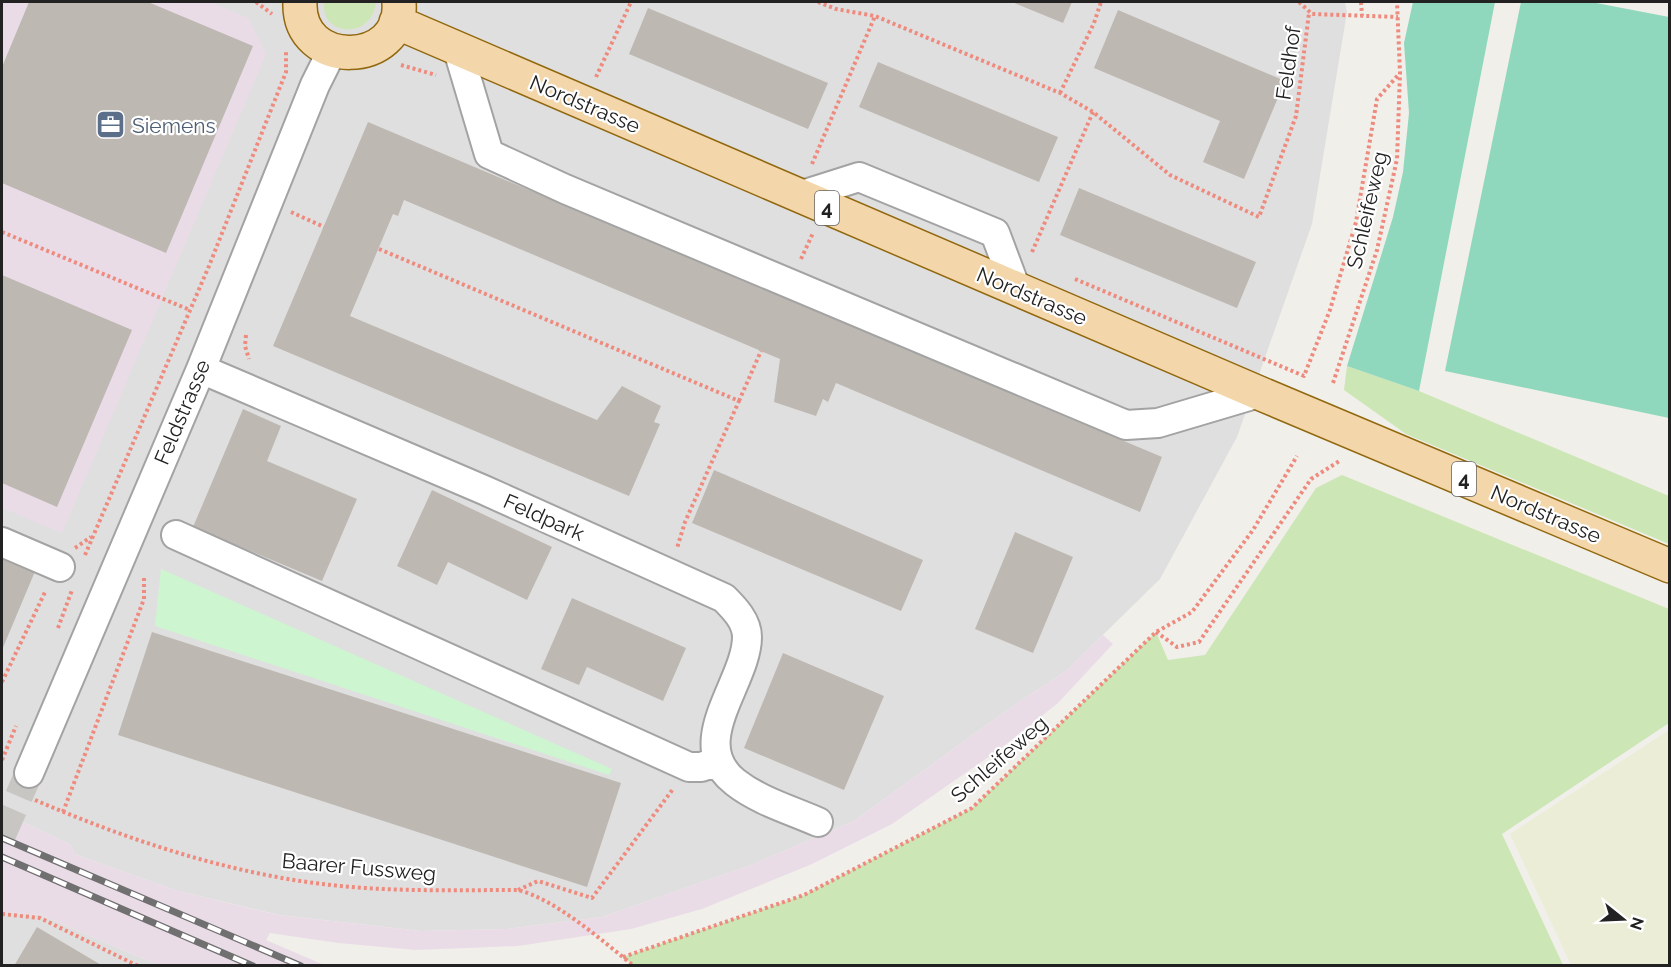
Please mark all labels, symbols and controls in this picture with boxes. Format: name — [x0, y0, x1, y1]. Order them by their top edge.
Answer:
street label: Feldhof — [1270, 23, 1306, 102]
street label: Nordstrasse — [526, 70, 644, 138]
office icon: Siemens — [95, 109, 127, 141]
place label: Siemens — [132, 113, 216, 138]
street label: Schleifeweg — [1341, 149, 1393, 271]
road number: 4 — [815, 191, 839, 225]
street label: Nordstrasse — [973, 262, 1091, 330]
street label: Feldstrasse — [149, 356, 215, 468]
road number: 4 — [1452, 462, 1476, 496]
street label: Nordstrasse — [1487, 480, 1605, 548]
street label: Feldpark — [500, 488, 588, 546]
street label: Schleifeweg — [946, 710, 1052, 808]
street label: Baarer Fussweg — [281, 848, 437, 886]
north arrow — [1593, 889, 1653, 949]
text: N — [1626, 915, 1648, 932]

